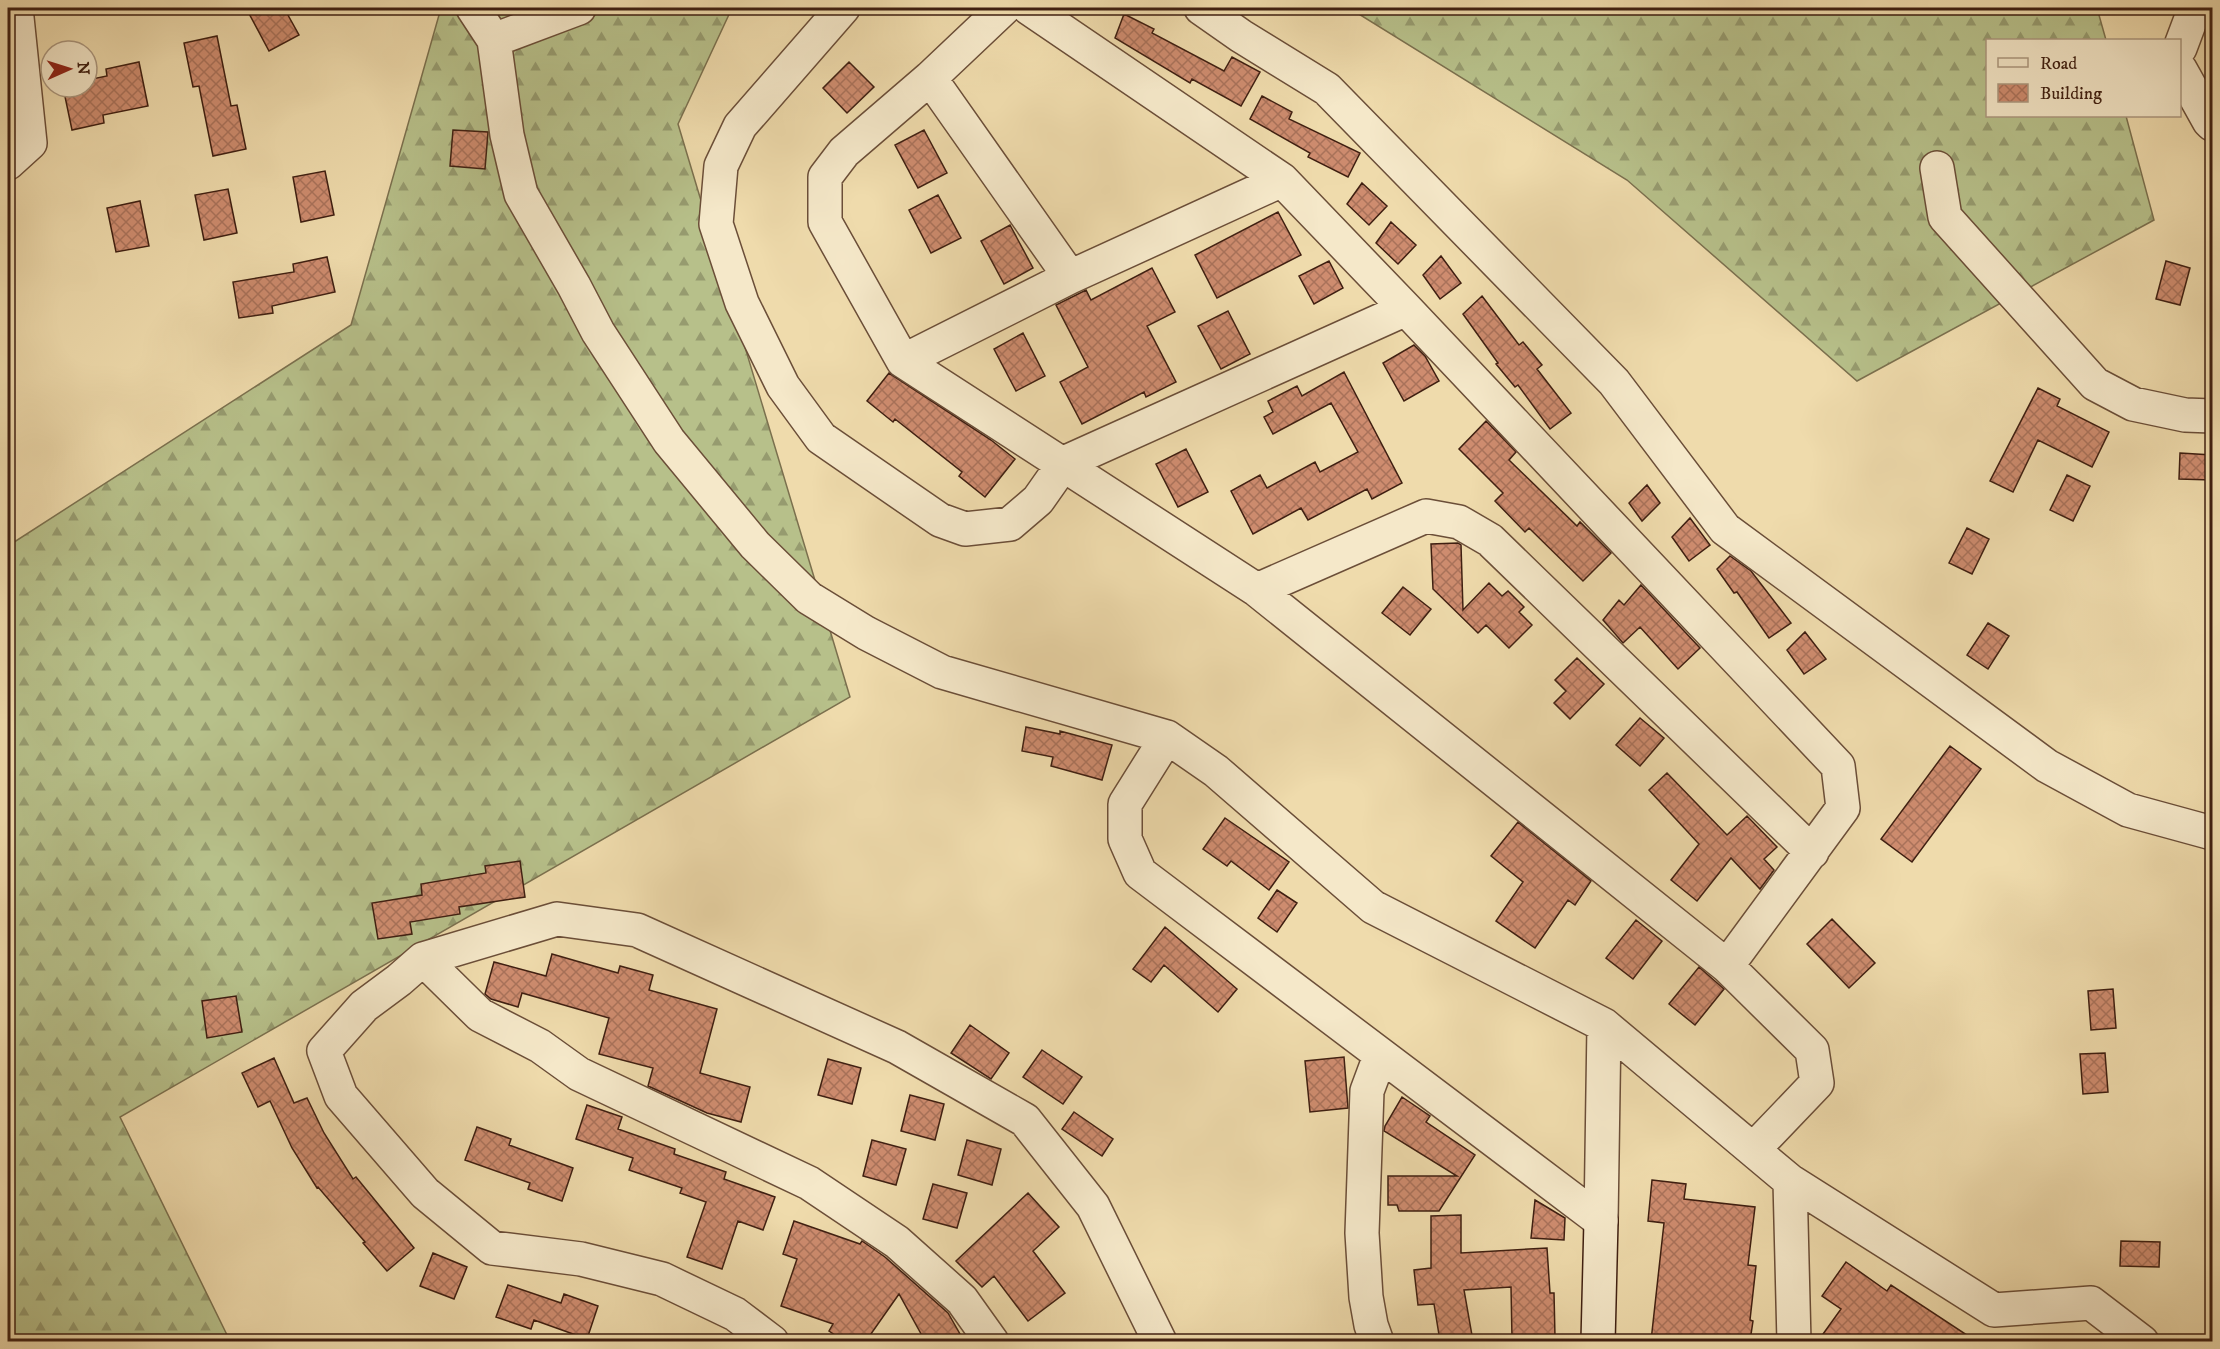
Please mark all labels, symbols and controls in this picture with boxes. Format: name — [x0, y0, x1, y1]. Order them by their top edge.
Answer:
north arrow — [39, 39, 99, 99]
legend — [1986, 39, 2181, 117]
text: Road — [2040, 53, 2077, 75]
text: N — [73, 61, 93, 75]
text: Building — [2040, 83, 2102, 105]

